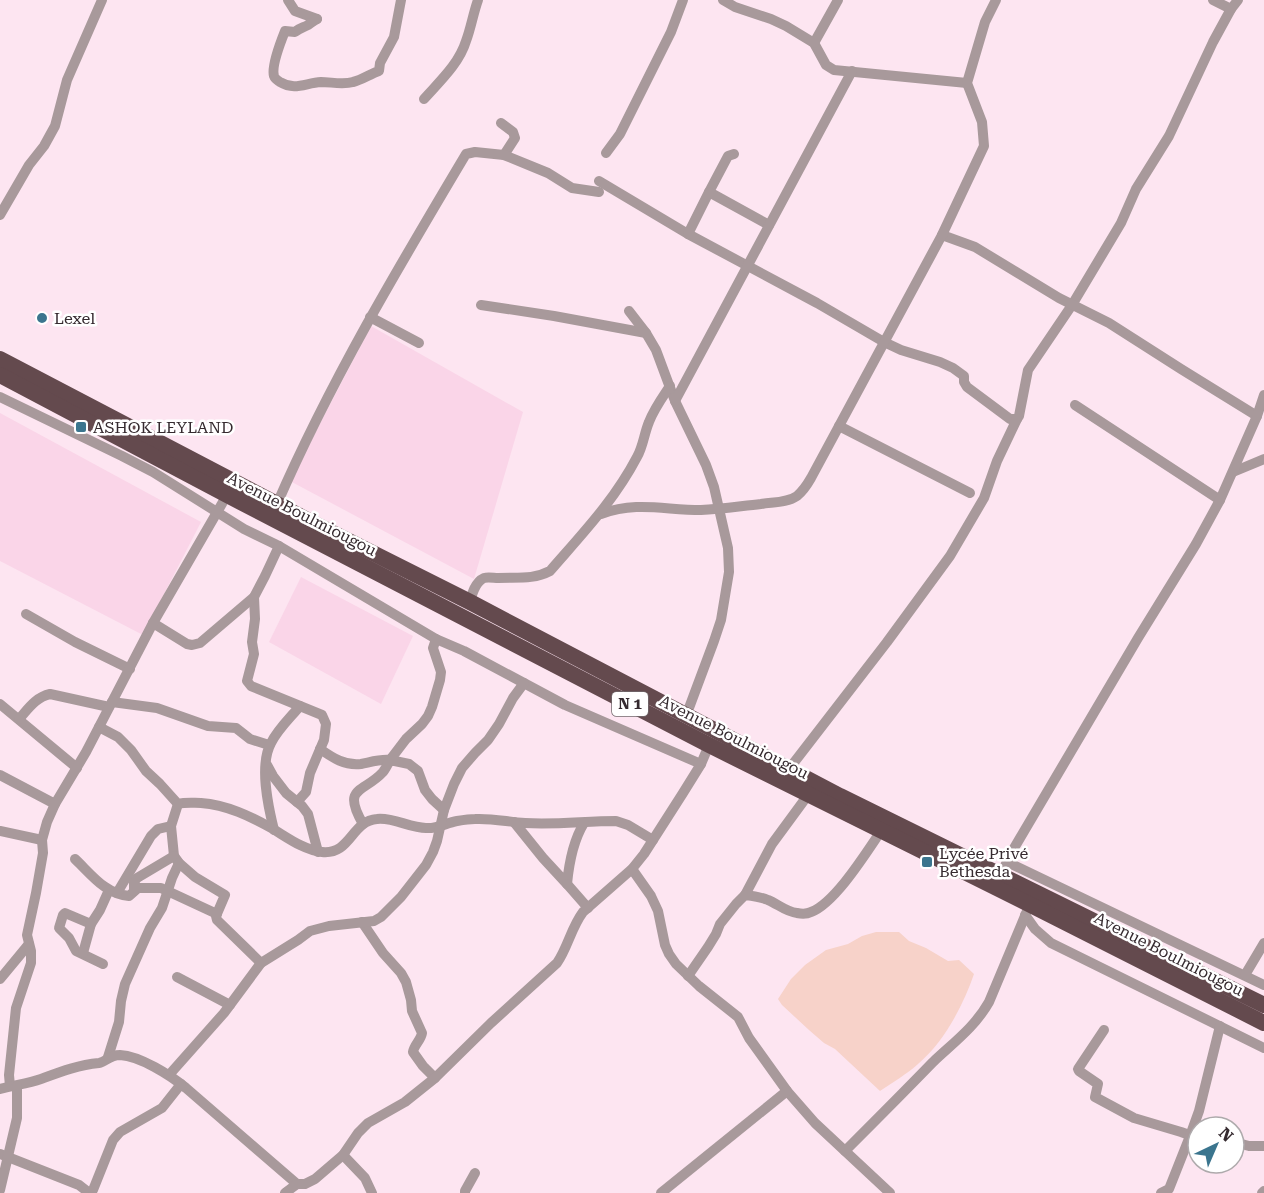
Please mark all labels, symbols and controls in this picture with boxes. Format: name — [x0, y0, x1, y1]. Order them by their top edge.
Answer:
place label: Lexel — [54, 309, 95, 328]
marker: Lexel — [35, 311, 49, 325]
place label: ASHOK LEYLAND — [93, 418, 233, 437]
marker: ASHOK LEYLAND — [74, 420, 88, 434]
street label: Avenue Boulmiougou — [224, 468, 380, 560]
street label: Avenue Boulmiougou — [656, 691, 812, 783]
road number: N 1 — [612, 692, 648, 716]
place label: Lycée Privé Bethesda — [939, 844, 1028, 881]
marker: Lycée Privé Bethesda — [920, 855, 934, 869]
street label: Avenue Boulmiougou — [1091, 908, 1247, 1000]
north arrow — [1186, 1115, 1246, 1175]
text: N — [1215, 1123, 1237, 1146]

